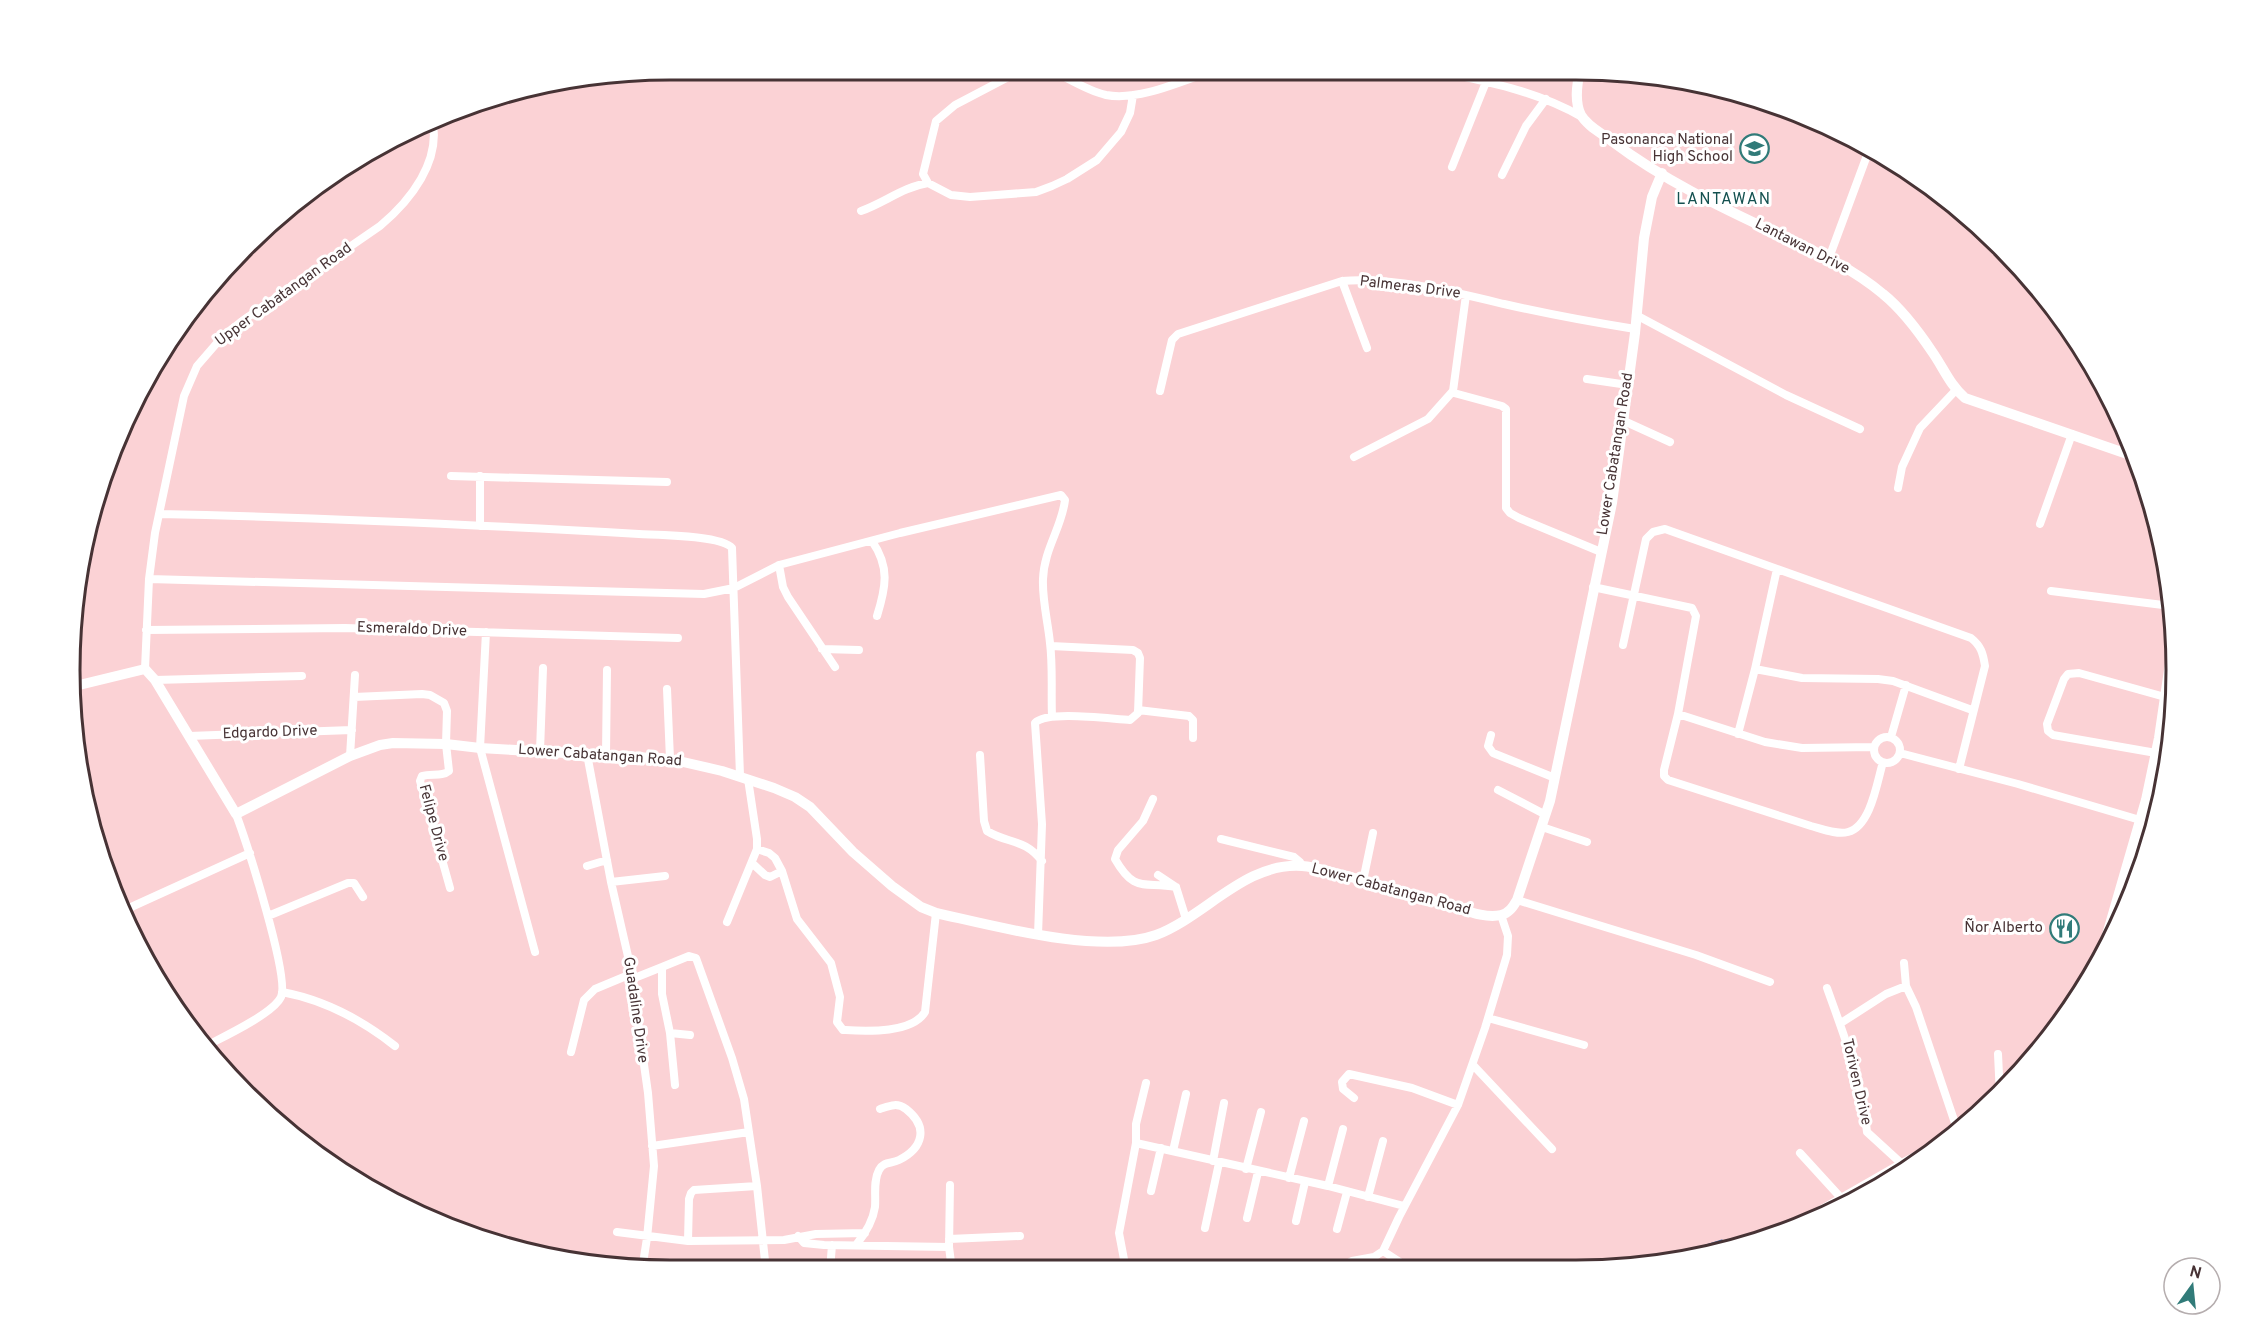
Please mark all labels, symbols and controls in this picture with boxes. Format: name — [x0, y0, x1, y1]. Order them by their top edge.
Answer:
place label: Pasonanca National High School — [1601, 131, 1733, 167]
school or university icon: Pasonanca National High School — [1738, 133, 1770, 165]
district label: LANTAWAN — [1676, 190, 1772, 210]
street label: Lantawan Drive — [1751, 215, 1853, 279]
street label: Upper Cabatangan Road — [212, 239, 356, 351]
street label: Palmeras Drive — [1358, 272, 1462, 304]
street label: Lower Cabatangan Road — [1594, 371, 1638, 537]
street label: Esmeraldo Drive — [357, 619, 467, 641]
street label: Edgardo Drive — [222, 722, 318, 744]
street label: Lower Cabatangan Road — [517, 741, 683, 771]
street label: Felipe Drive — [414, 782, 452, 864]
street label: Lower Cabatangan Road — [1309, 860, 1473, 920]
restaurant icon: Ñor Alberto — [2048, 912, 2080, 944]
place label: Ñor Alberto — [1964, 918, 2043, 938]
street label: Guadaline Drive — [618, 956, 652, 1064]
street label: Toriven Drive — [1837, 1037, 1875, 1127]
north arrow — [2162, 1256, 2222, 1316]
text: N — [2187, 1262, 2204, 1285]

